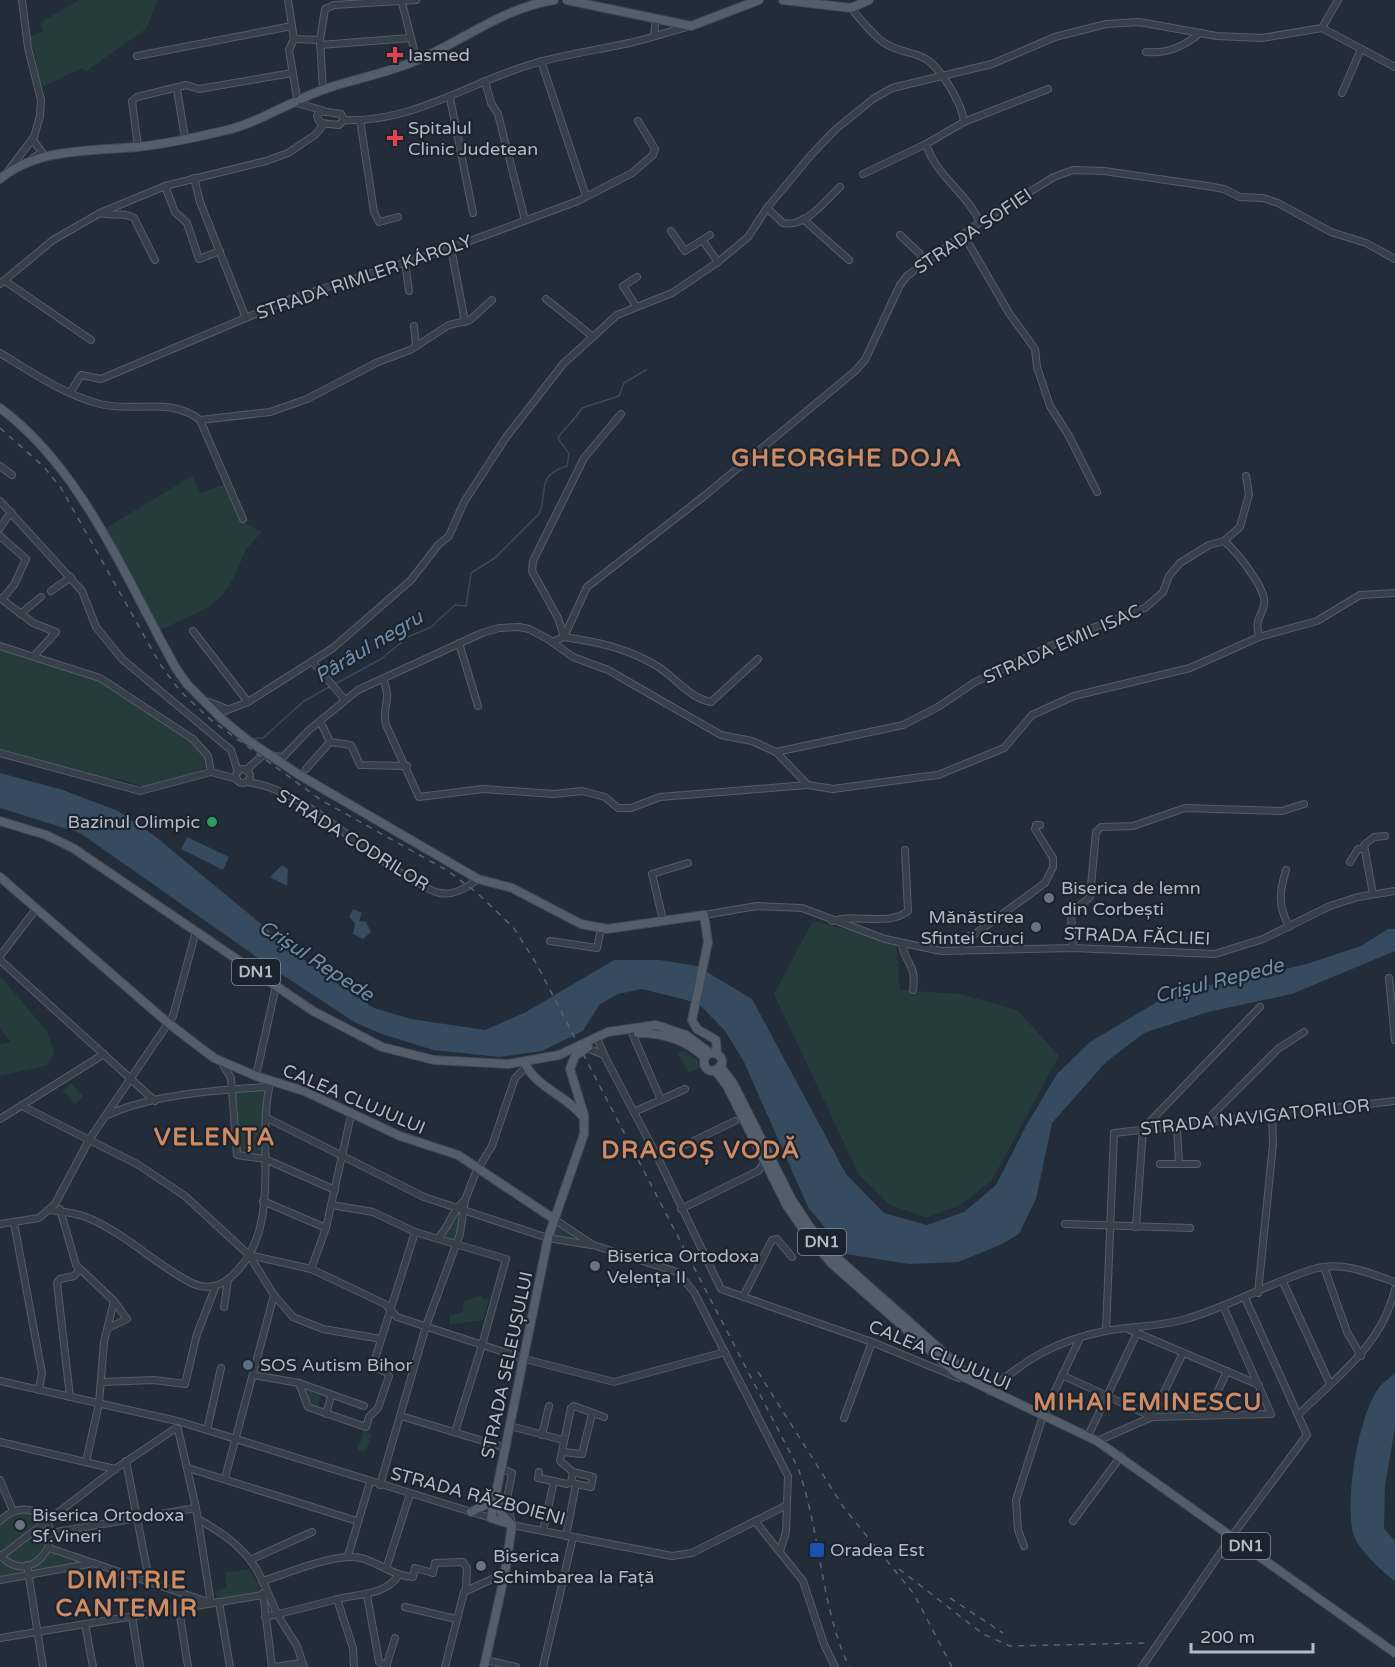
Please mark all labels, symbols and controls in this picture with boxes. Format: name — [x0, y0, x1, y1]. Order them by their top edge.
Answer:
place label: Iasmed — [408, 44, 470, 66]
marker: Iasmed — [386, 46, 404, 64]
place label: Spitalul Clinic Judetean — [408, 117, 538, 160]
marker: Spitalul Clinic Judetean — [386, 129, 404, 147]
street label: STRADA SOFIEI — [910, 183, 1036, 279]
street label: STRADA RIMLER KÁROLY — [253, 230, 475, 324]
district label: GHEORGHE DOJA — [731, 444, 963, 473]
street label: STRADA EMIL ISAC — [980, 599, 1144, 689]
water label: Pârâul negru — [311, 605, 429, 689]
street label: STRADA CODRILOR — [273, 784, 433, 896]
place label: Bazinul Olimpic — [68, 811, 200, 833]
marker: Bazinul Olimpic — [205, 815, 219, 829]
place label: Biserica de lemn din Corbești — [1061, 877, 1201, 920]
marker: Biserica de lemn din Corbești — [1042, 891, 1056, 905]
place label: Mănăstirea Sfintei Cruci — [921, 906, 1024, 949]
water label: Crișul Repede — [254, 915, 379, 1008]
marker: Mănăstirea Sfintei Cruci — [1029, 920, 1043, 934]
street label: STRADA FĂCLIEI — [1063, 922, 1211, 950]
water label: Crișul Repede — [1152, 953, 1287, 1009]
road number: DN1 — [232, 959, 280, 985]
street label: CALEA CLUJULUI — [279, 1059, 429, 1139]
street label: STRADA NAVIGATORILOR — [1139, 1094, 1371, 1140]
district label: VELENȚA — [154, 1123, 276, 1152]
district label: DRAGOȘ VODĂ — [601, 1135, 801, 1165]
road number: DN1 — [798, 1229, 846, 1255]
place label: Biserica Ortodoxa Velența II — [607, 1245, 759, 1288]
marker: Biserica Ortodoxa Velența II — [588, 1259, 602, 1273]
street label: STRADA SELEUȘULUI — [476, 1270, 538, 1460]
street label: CALEA CLUJULUI — [865, 1315, 1015, 1395]
place label: SOS Autism Bihor — [260, 1354, 413, 1376]
marker: SOS Autism Bihor — [241, 1358, 255, 1372]
district label: MIHAI EMINESCU — [1033, 1388, 1263, 1417]
street label: STRADA RĂZBOIENI — [388, 1462, 568, 1530]
place label: Biserica Ortodoxa Sf.Vineri — [32, 1504, 184, 1547]
marker: Biserica Ortodoxa Sf.Vineri — [13, 1518, 27, 1532]
road number: DN1 — [1222, 1533, 1270, 1559]
place label: Oradea Est — [830, 1539, 925, 1561]
marker: Oradea Est — [808, 1541, 826, 1559]
place label: Biserica Schimbarea la Față — [493, 1545, 654, 1588]
marker: Biserica Schimbarea la Față — [474, 1559, 488, 1573]
district label: DIMITRIE CANTEMIR — [56, 1566, 198, 1623]
scale bar — [1191, 1616, 1312, 1654]
text: 200 m — [1200, 1626, 1255, 1648]

